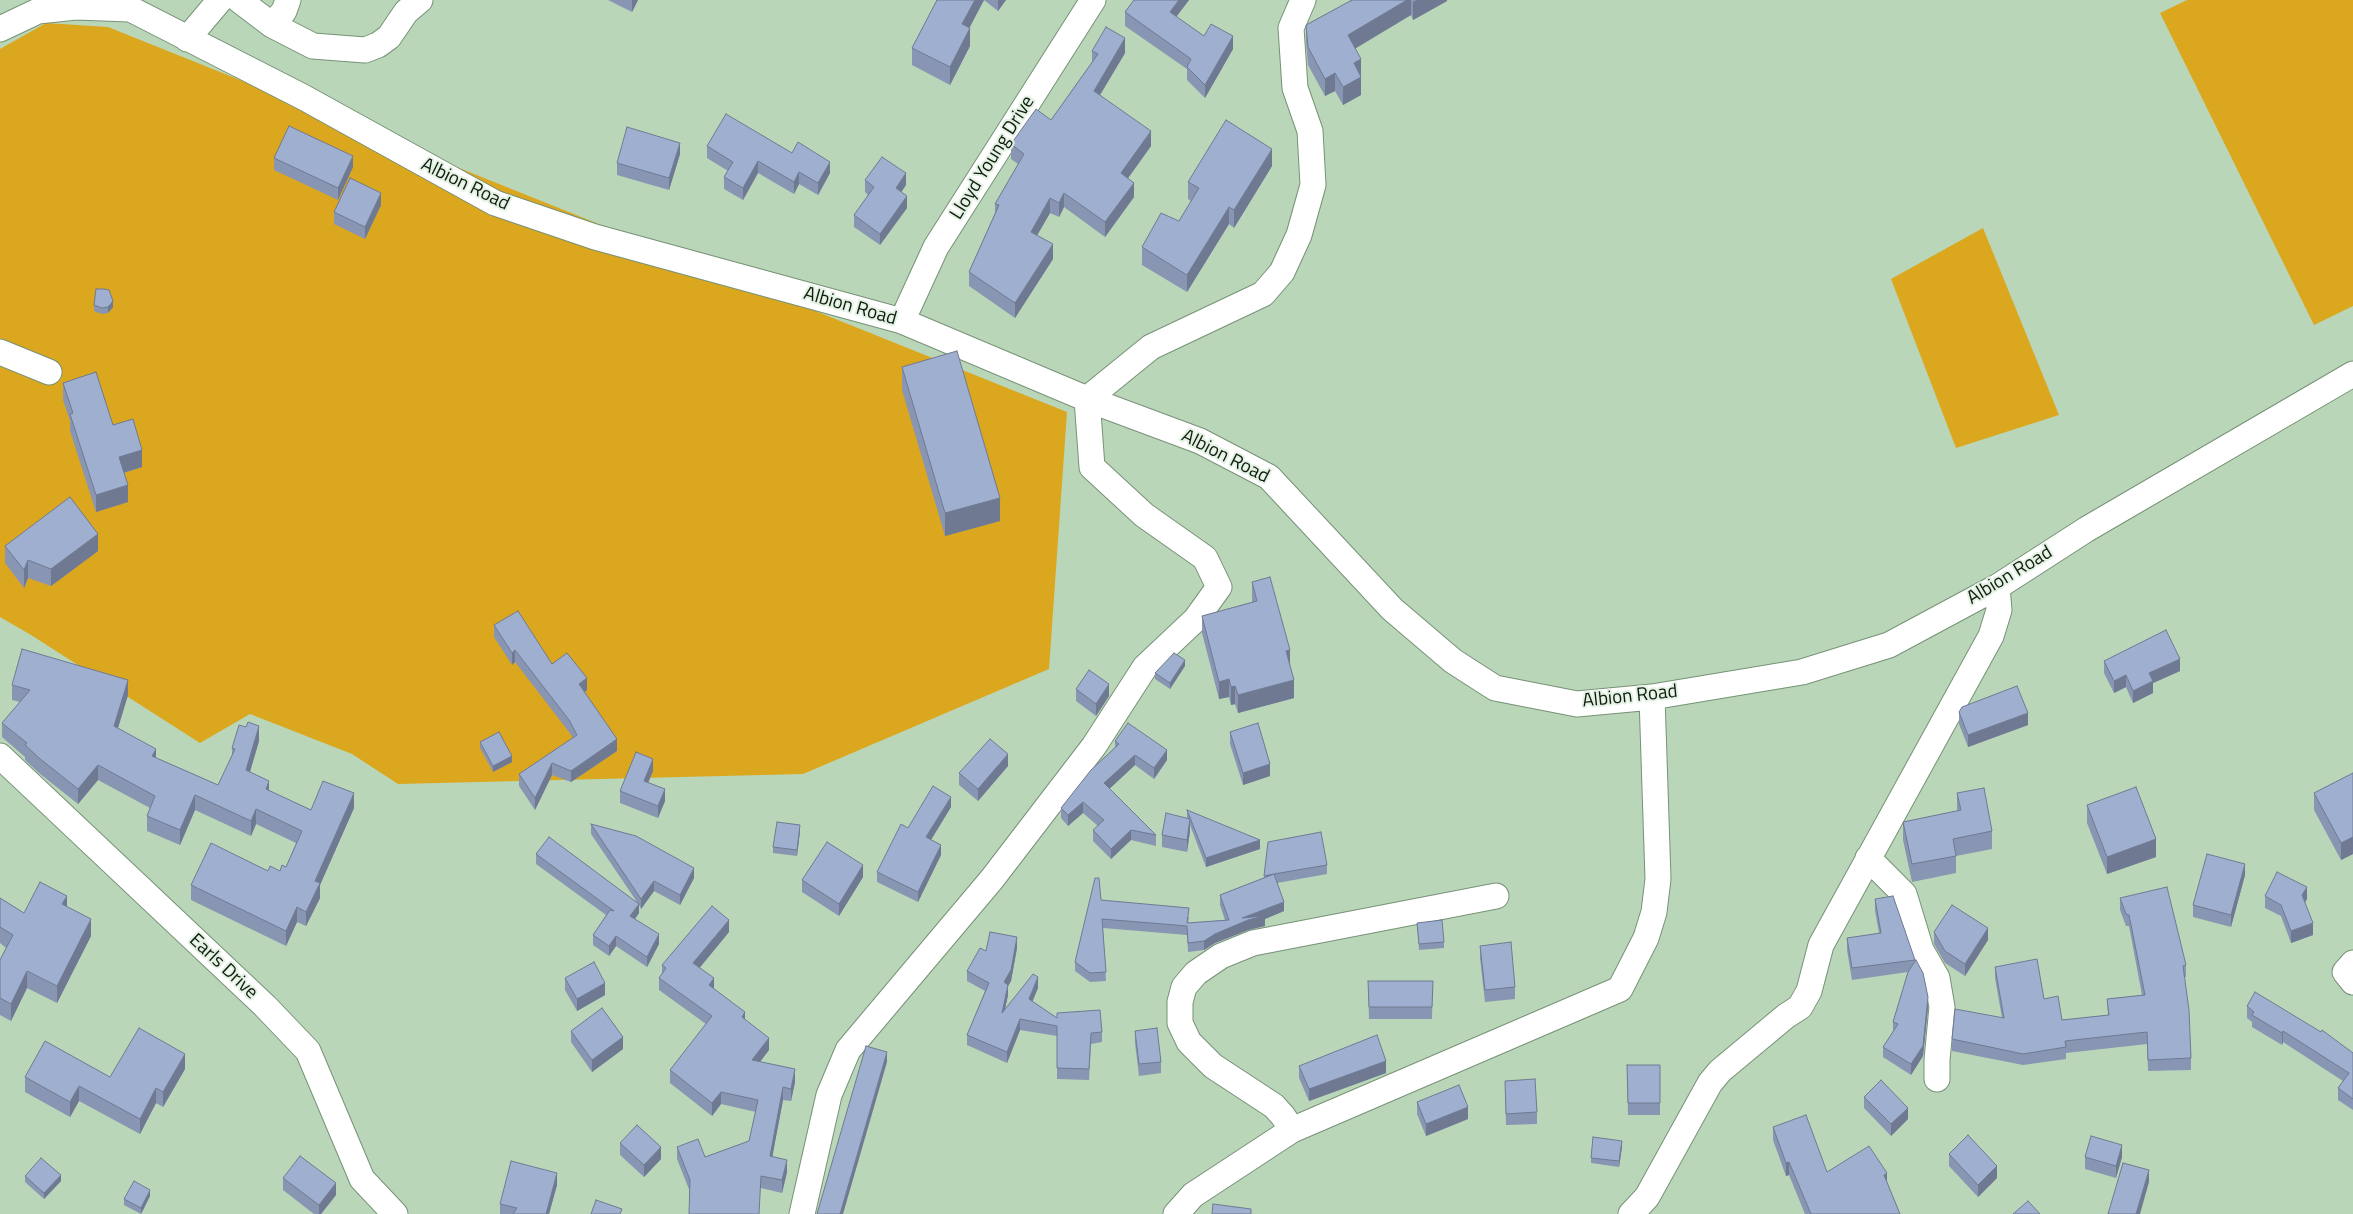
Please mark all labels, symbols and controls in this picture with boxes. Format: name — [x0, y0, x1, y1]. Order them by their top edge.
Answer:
street label: Lloyd Young Drive — [946, 92, 1040, 224]
street label: Albion Road — [417, 154, 513, 216]
street label: Albion Road — [801, 283, 899, 331]
street label: Albion Road — [1177, 425, 1273, 489]
street label: Albion Road — [1963, 542, 2057, 610]
street label: Albion Road — [1581, 681, 1679, 713]
street label: Earls Drive — [184, 929, 262, 1005]

